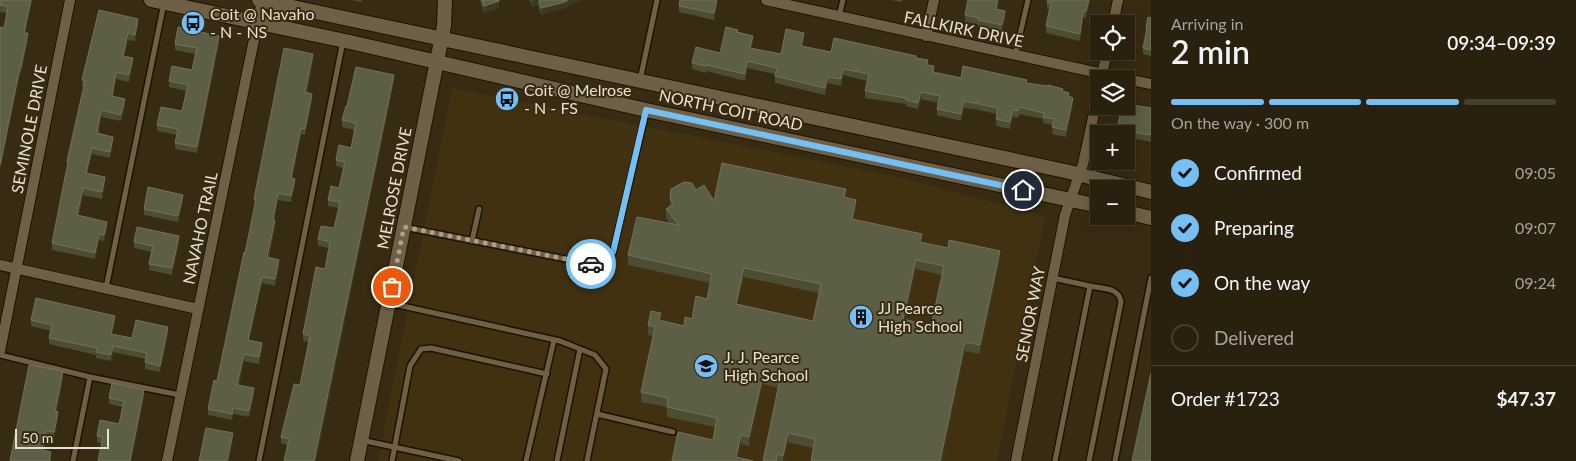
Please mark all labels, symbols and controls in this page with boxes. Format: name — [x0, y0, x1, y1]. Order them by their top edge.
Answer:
place label: Coit @ Navaho - N - NS — [210, 4, 315, 41]
street label: FALLKIRK DRIVE — [902, 7, 1026, 50]
bus stop icon: Coit @ Navaho - N - NS — [180, 10, 206, 36]
text: Arriving in — [1171, 14, 1244, 33]
map controls — [1090, 15, 1135, 225]
button: locate — [1090, 15, 1135, 60]
text: 09:34–09:39 — [1447, 31, 1556, 54]
text: 2 min — [1171, 32, 1250, 71]
street label: SEMINOLE DRIVE — [7, 63, 50, 195]
button: layers — [1090, 70, 1135, 115]
place label: Coit @ Melrose - N - FS — [524, 80, 632, 117]
street label: NORTH COIT ROAD — [657, 85, 805, 134]
bus stop icon: Coit @ Melrose - N - FS — [494, 86, 520, 112]
text: On the way · 300 m — [1171, 113, 1309, 132]
street label: MELROSE DRIVE — [372, 125, 415, 250]
button: + — [1090, 125, 1135, 170]
icon: check — [1171, 159, 1199, 187]
text: Confirmed — [1214, 161, 1302, 184]
text: 09:05 — [1515, 163, 1556, 182]
pin — [1002, 169, 1044, 211]
street label: NAVAHO TRAIL — [178, 170, 221, 286]
icon: home — [1009, 176, 1037, 204]
button: − — [1090, 180, 1135, 225]
icon: check — [1171, 214, 1199, 242]
text: Preparing — [1214, 216, 1294, 239]
text: 09:07 — [1515, 218, 1556, 237]
courier — [566, 239, 616, 289]
icon: car — [577, 250, 605, 278]
street label: SENIOR WAY — [1011, 265, 1048, 363]
pin — [371, 266, 413, 308]
icon: check — [1171, 269, 1199, 297]
text: On the way — [1214, 271, 1310, 294]
icon: bag — [378, 273, 406, 301]
text: 09:24 — [1515, 273, 1556, 292]
place label: JJ Pearce High School — [878, 298, 962, 335]
building icon: JJ Pearce High School — [848, 304, 874, 330]
text: Delivered — [1214, 326, 1294, 349]
place label: J. J. Pearce High School — [724, 347, 808, 384]
school or university icon: J. J. Pearce High School — [693, 353, 719, 379]
text: Order #1723 — [1171, 387, 1280, 410]
text: $47.37 — [1496, 387, 1556, 410]
scale bar — [15, 426, 109, 449]
text: 50 m — [22, 429, 53, 446]

